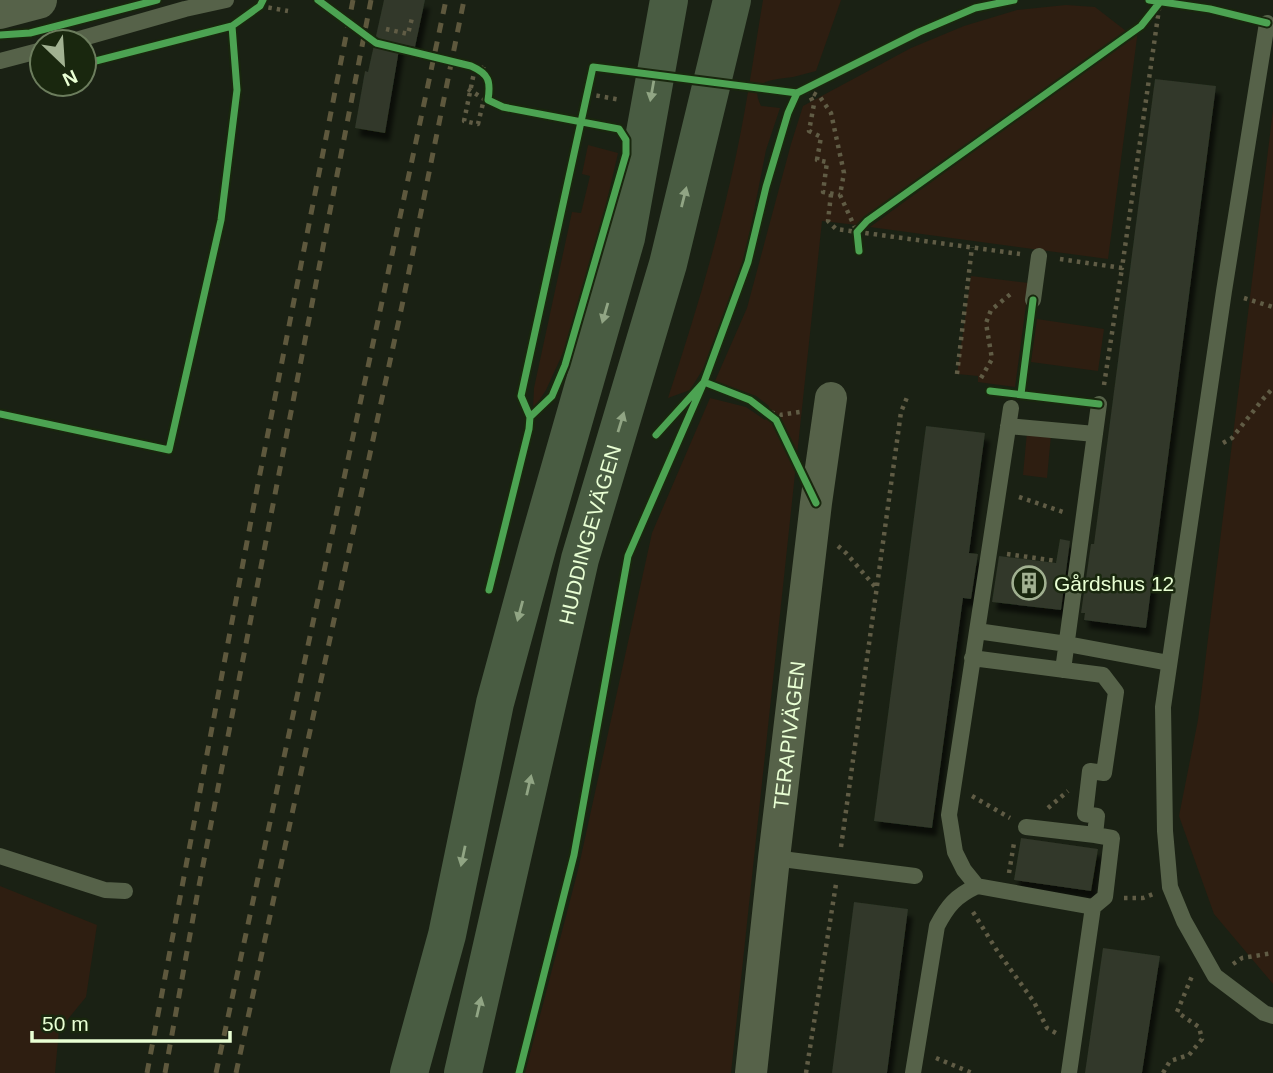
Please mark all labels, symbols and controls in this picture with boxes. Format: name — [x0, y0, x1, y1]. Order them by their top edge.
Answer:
north arrow — [28, 28, 98, 98]
text: N — [59, 66, 81, 90]
one-way arrow — [646, 80, 657, 102]
one-way arrow — [679, 186, 690, 208]
one-way arrow — [599, 303, 609, 324]
one-way arrow — [616, 411, 626, 432]
street label: HUDDINGEVÄGEN — [554, 442, 625, 627]
building icon: Gårdshus 12 — [1010, 564, 1048, 602]
place label: Gårdshus 12 — [1054, 572, 1174, 595]
one-way arrow — [515, 601, 525, 622]
street label: TERAPIVÄGEN — [768, 660, 809, 811]
one-way arrow — [524, 774, 535, 796]
one-way arrow — [458, 845, 469, 867]
one-way arrow — [473, 996, 484, 1018]
scale bar — [32, 1000, 229, 1044]
text: 50 m — [42, 1012, 89, 1035]

